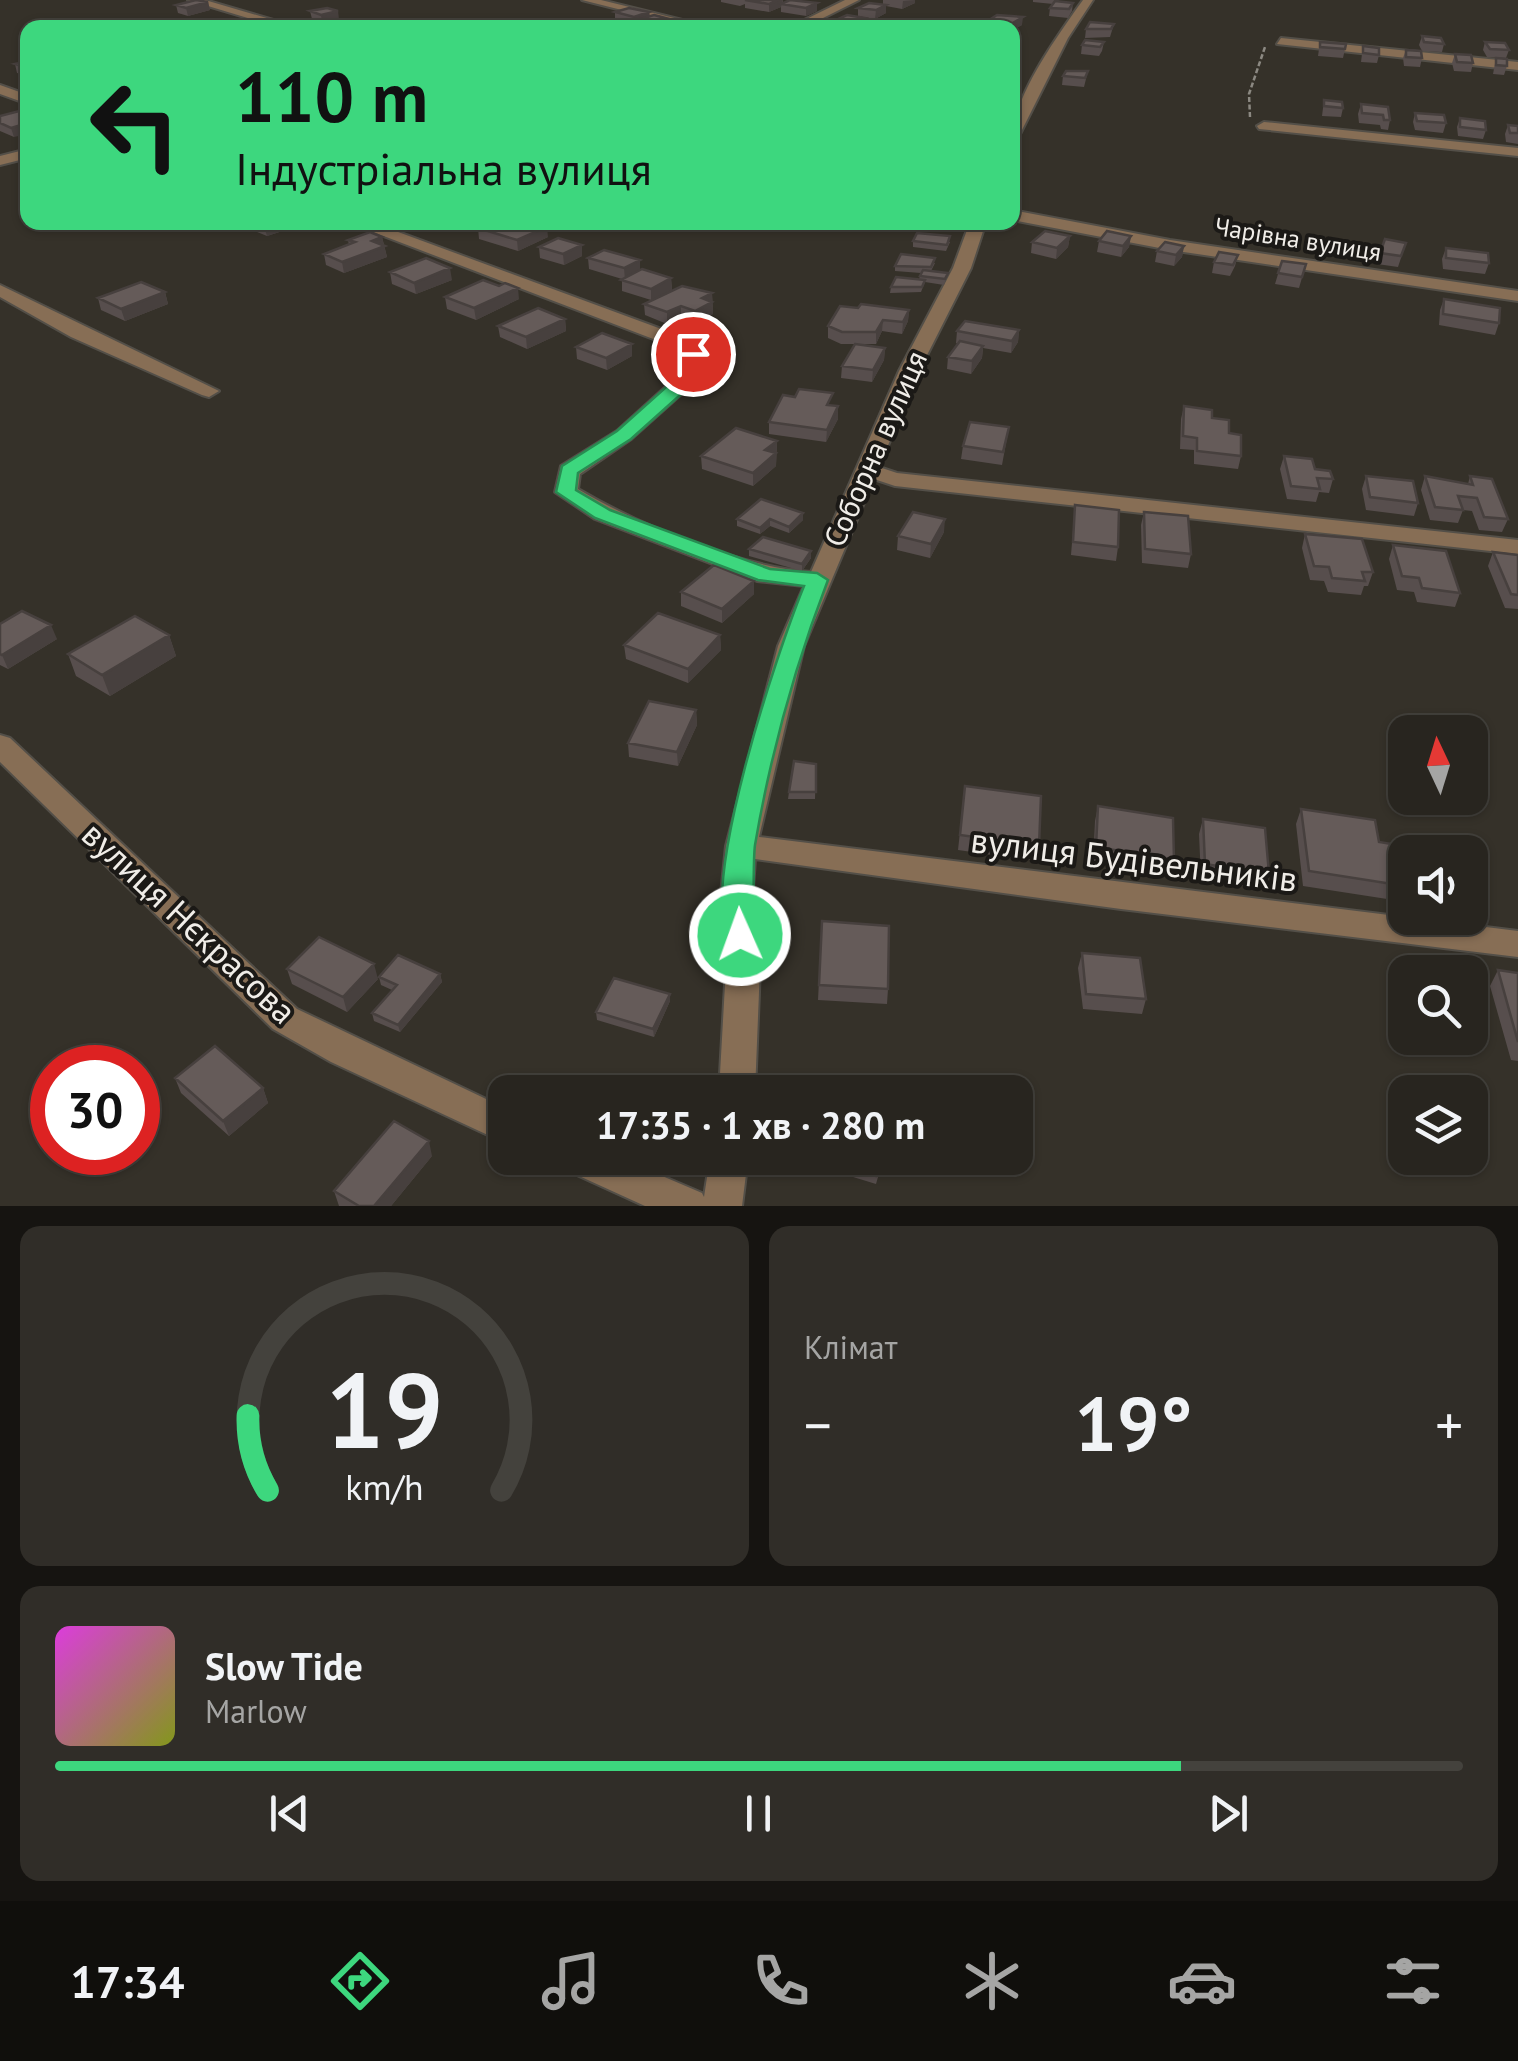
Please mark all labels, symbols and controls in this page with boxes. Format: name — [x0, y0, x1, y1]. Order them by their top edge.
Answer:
text: 110 m — [235, 51, 428, 141]
icon: left — [70, 60, 200, 190]
text: Індустріальна вулиця — [235, 139, 652, 197]
street label: Чарівна вулиця — [1212, 210, 1384, 268]
pin — [651, 312, 736, 397]
icon: arrive — [666, 327, 721, 382]
street label: Соборна вулиця — [814, 344, 935, 552]
north arrow — [1388, 715, 1488, 815]
map controls — [1388, 715, 1488, 1175]
street label: вулиця Нєкрасова — [73, 811, 307, 1033]
street label: вулиця Будівельників — [968, 816, 1300, 902]
button: sound — [1388, 835, 1488, 935]
position arrow — [688, 883, 792, 987]
button: search — [1388, 955, 1488, 1055]
speed limit sign: 30 — [30, 1045, 160, 1175]
button: layers — [1388, 1075, 1488, 1175]
text: 17:35 · 1 хв · 280 m — [596, 1100, 925, 1149]
text: Клімат — [804, 1326, 897, 1368]
text: 19 — [326, 1342, 443, 1477]
text: 19° — [1075, 1375, 1192, 1472]
text: − — [804, 1389, 832, 1460]
text: + — [1435, 1389, 1463, 1460]
text: km/h — [345, 1464, 424, 1510]
text: Slow Tide — [205, 1641, 363, 1690]
text: Marlow — [205, 1690, 307, 1732]
icon: previous — [262, 1786, 317, 1841]
icon: pause — [731, 1786, 786, 1841]
icon: next — [1201, 1786, 1256, 1841]
icon: directions — [325, 1946, 395, 2016]
icon: music — [536, 1946, 606, 2016]
icon: phone — [746, 1946, 816, 2016]
icon: climate — [957, 1946, 1027, 2016]
icon: car — [1167, 1946, 1237, 2016]
icon: filters — [1378, 1946, 1448, 2016]
text: 17:34 — [70, 1952, 184, 2010]

